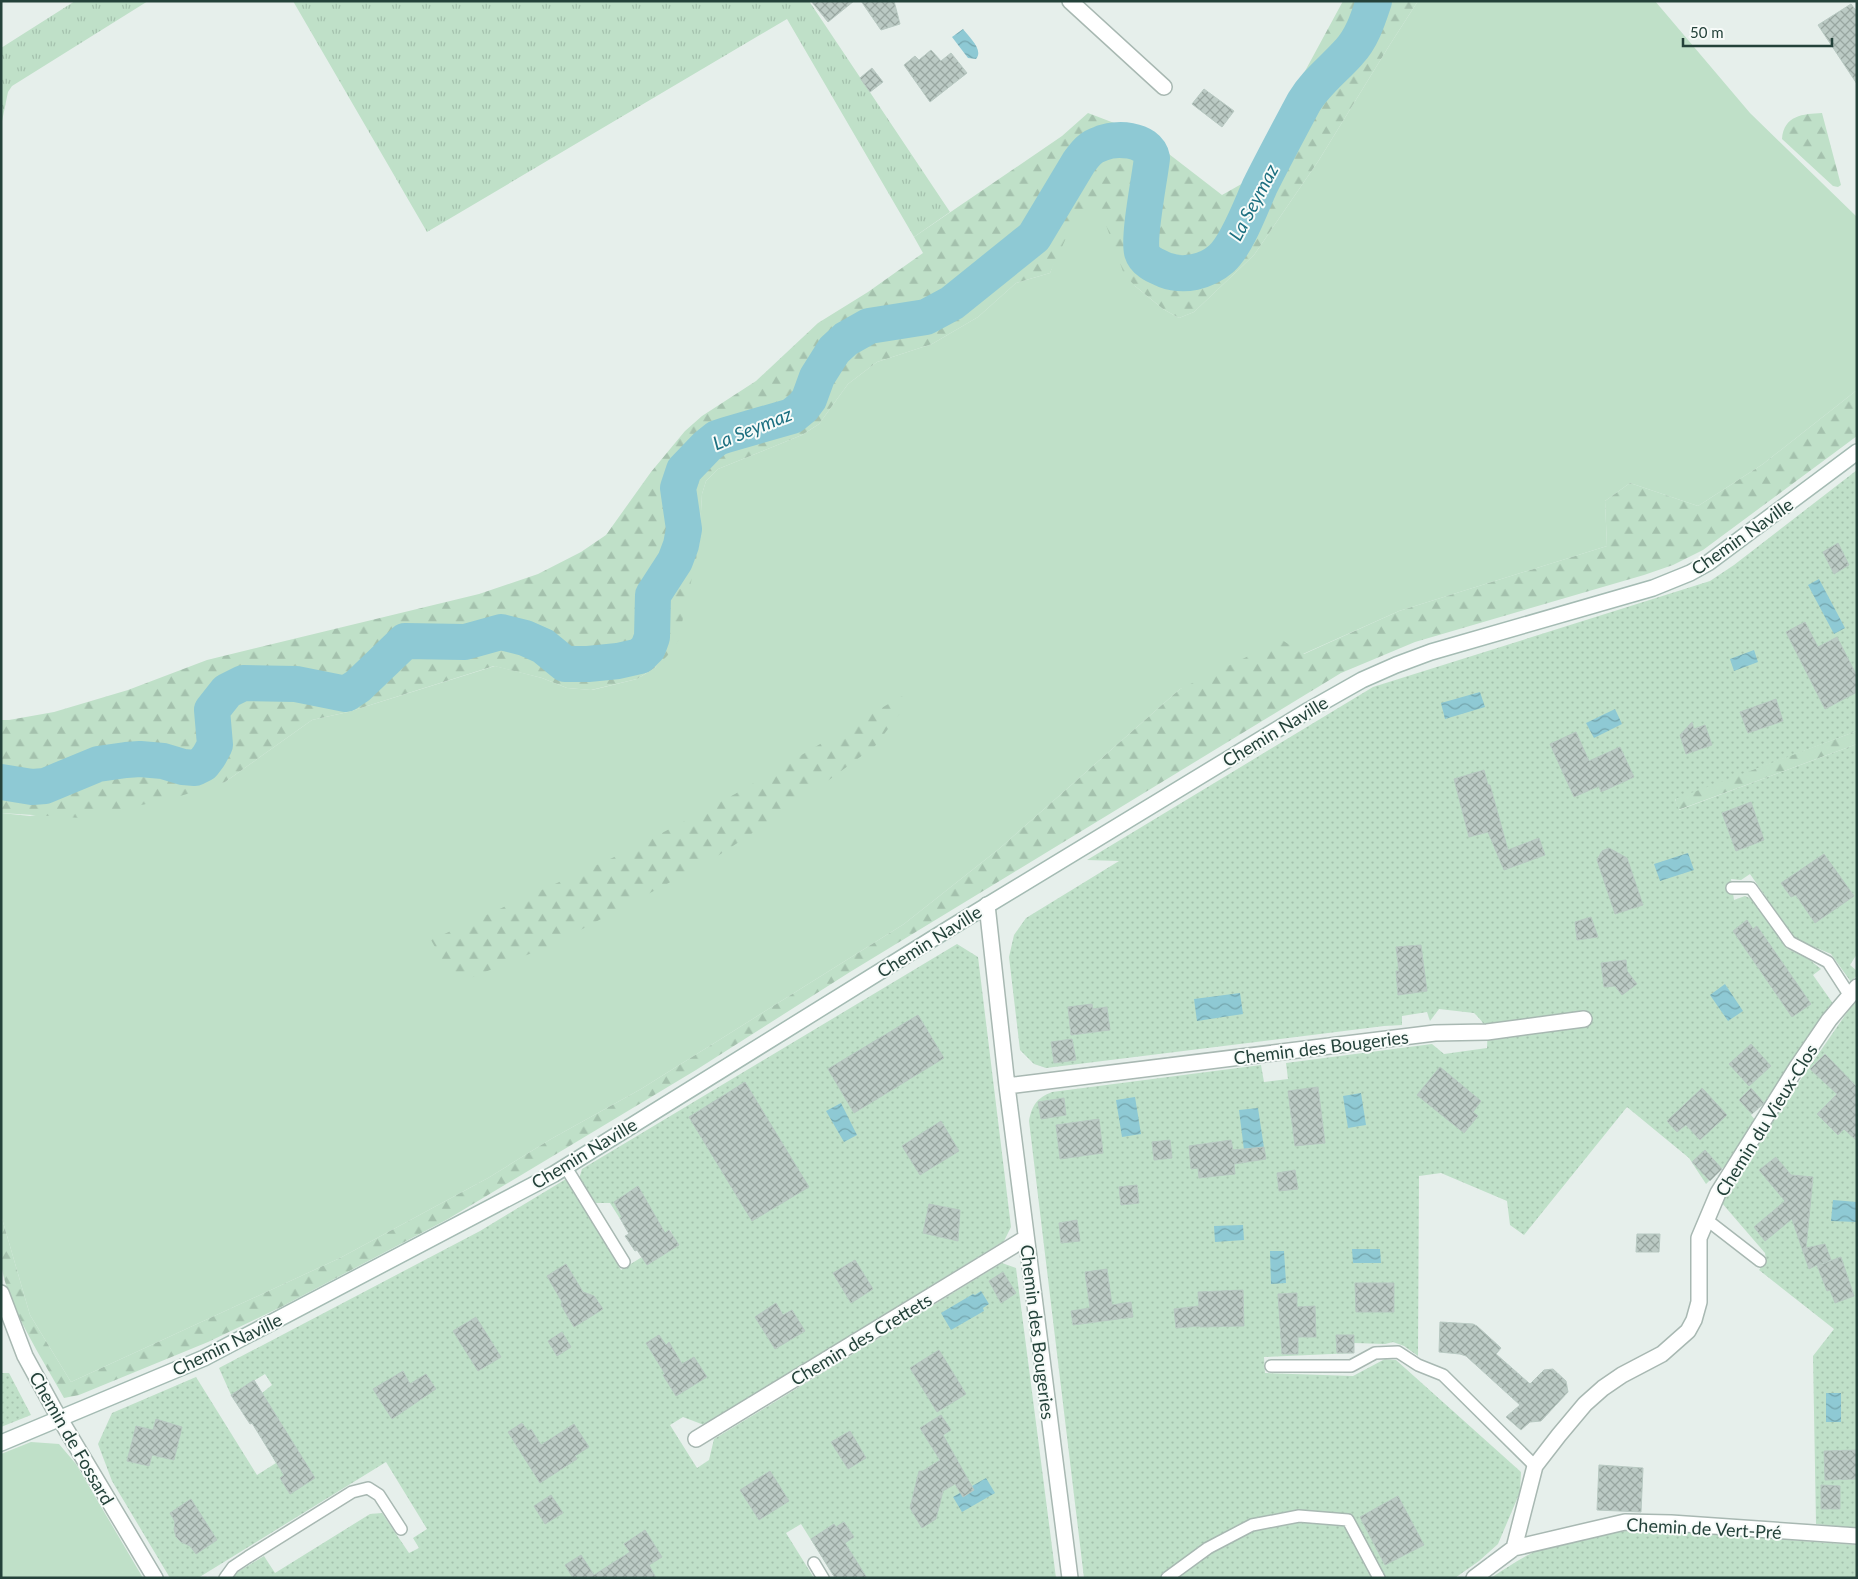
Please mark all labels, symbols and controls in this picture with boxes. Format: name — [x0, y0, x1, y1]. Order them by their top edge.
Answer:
scale bar — [1683, 15, 1832, 47]
text: 50 m — [1690, 23, 1724, 41]
water label: La Seymaz — [1223, 160, 1283, 244]
water label: La Seymaz — [709, 402, 795, 454]
street label: Chemin Naville — [1687, 493, 1797, 579]
street label: Chemin Naville — [1218, 691, 1332, 771]
street label: Chemin Naville — [873, 900, 985, 982]
street label: Chemin des Bougeries — [1232, 1025, 1410, 1069]
street label: Chemin du Vieux-Clos — [1710, 1040, 1822, 1200]
street label: Chemin Naville — [527, 1113, 641, 1193]
street label: Chemin des Bougeries — [1016, 1243, 1060, 1421]
street label: Chemin des Crettets — [786, 1288, 936, 1390]
street label: Chemin Naville — [169, 1308, 285, 1380]
street label: Chemin de Fossard — [25, 1368, 119, 1508]
street label: Chemin de Vert-Pré — [1626, 1513, 1782, 1543]

